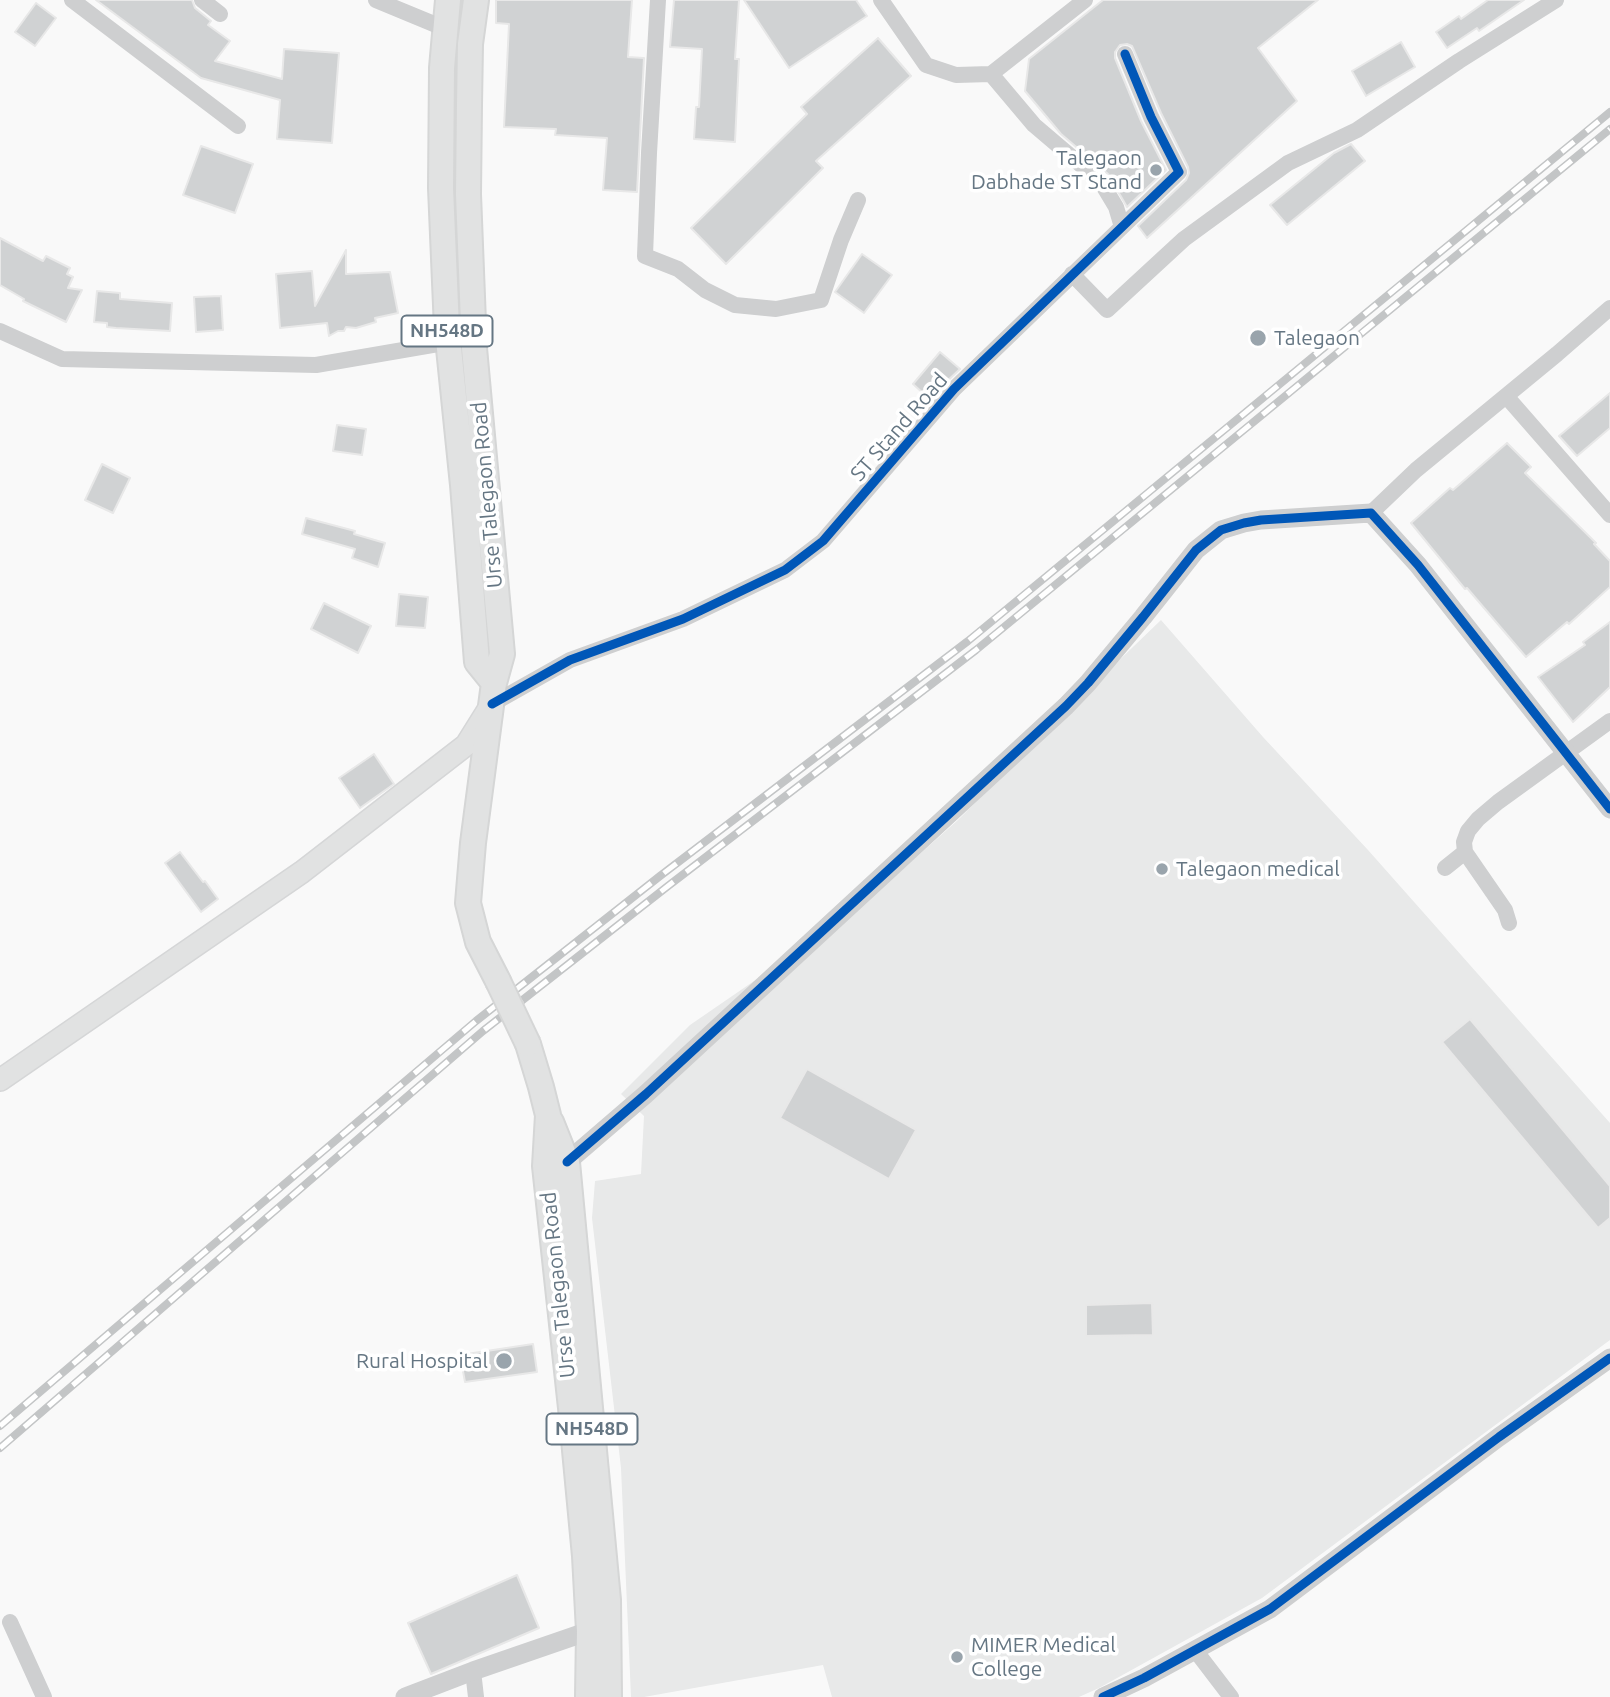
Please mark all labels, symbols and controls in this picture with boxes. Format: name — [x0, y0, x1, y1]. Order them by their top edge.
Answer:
place label: Talegaon Dabhade ST Stand — [971, 145, 1142, 195]
marker: Talegaon Dabhade ST Stand — [1148, 162, 1164, 178]
road number: NH548D — [402, 316, 492, 346]
place label: Talegaon — [1274, 325, 1360, 351]
marker: Talegaon — [1248, 328, 1268, 348]
street label: ST Stand Road — [845, 368, 953, 486]
street label: Urse Talegaon Road — [466, 401, 508, 589]
place label: Talegaon medical — [1176, 856, 1340, 882]
marker: Talegaon medical — [1154, 861, 1170, 877]
street label: Urse Talegaon Road — [536, 1191, 580, 1379]
place label: Rural Hospital — [356, 1348, 488, 1374]
marker: Rural Hospital — [494, 1351, 514, 1371]
road number: NH548D — [546, 1414, 638, 1444]
place label: MIMER Medical College — [971, 1632, 1116, 1682]
marker: MIMER Medical College — [949, 1649, 965, 1665]

